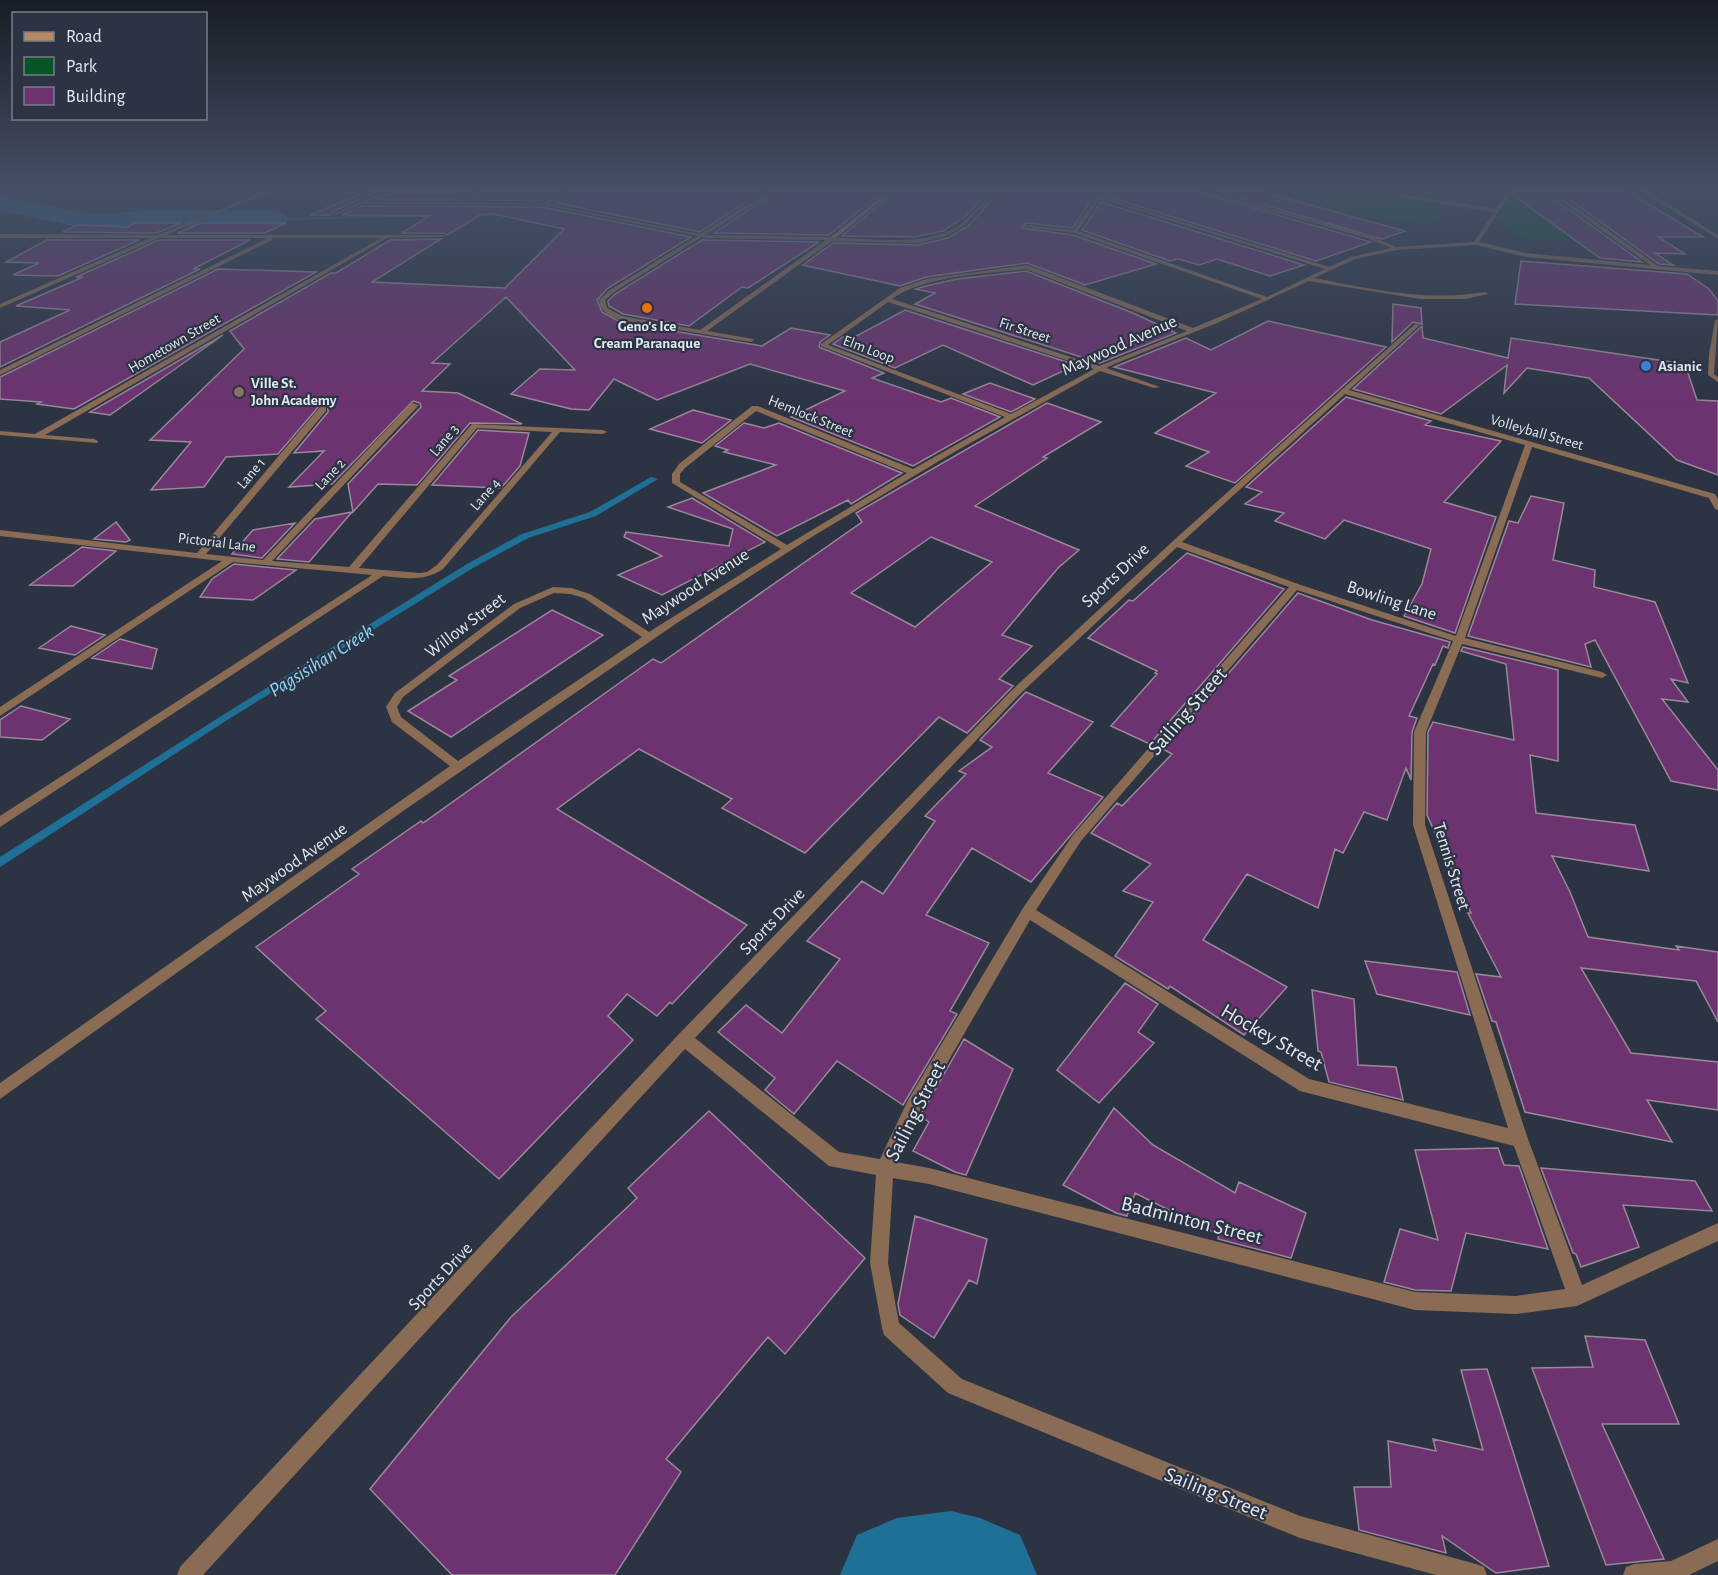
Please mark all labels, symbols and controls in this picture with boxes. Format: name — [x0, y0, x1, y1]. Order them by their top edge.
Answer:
legend — [12, 12, 207, 120]
text: Road — [66, 28, 102, 46]
text: Park — [66, 58, 98, 76]
text: Building — [66, 88, 126, 106]
marker: Geno’s Ice Cream Paranaque — [640, 301, 654, 315]
street label: Hometown Street — [126, 311, 223, 376]
street label: Maywood Avenue — [1059, 312, 1180, 379]
street label: Fir Street — [997, 315, 1052, 346]
place label: Geno’s Ice Cream Paranaque — [594, 319, 700, 351]
street label: Elm Loop — [841, 333, 897, 366]
marker: Asianic — [1639, 359, 1653, 373]
place label: Asianic — [1658, 359, 1702, 374]
place label: Ville St. John Academy — [251, 376, 337, 408]
marker: Ville St. John Academy — [232, 385, 246, 399]
street label: Hemlock Street — [766, 393, 856, 440]
street label: Volleyball Street — [1489, 412, 1585, 453]
street label: Lane 3 — [427, 422, 462, 459]
street label: Lane 1 — [234, 455, 268, 492]
street label: Lane 2 — [312, 456, 349, 493]
street label: Lane 4 — [467, 475, 503, 513]
street label: Pictorial Lane — [177, 530, 257, 555]
street label: Sports Drive — [1078, 540, 1153, 611]
street label: Maywood Avenue — [639, 545, 752, 628]
street label: Bowling Lane — [1345, 578, 1439, 624]
street label: Willow Street — [422, 590, 509, 662]
water label: Pagsisihan Creek — [266, 621, 377, 701]
street label: Sailing Street — [1144, 663, 1231, 759]
street label: Maywood Avenue — [239, 820, 351, 906]
street label: Tennis Street — [1429, 820, 1473, 913]
street label: Sports Drive — [737, 885, 809, 959]
street label: Hockey Street — [1218, 1000, 1326, 1075]
street label: Sailing Street — [881, 1058, 950, 1164]
street label: Badminton Street — [1119, 1193, 1265, 1248]
street label: Sports Drive — [405, 1239, 476, 1314]
street label: Sailing Street — [1162, 1463, 1270, 1524]

